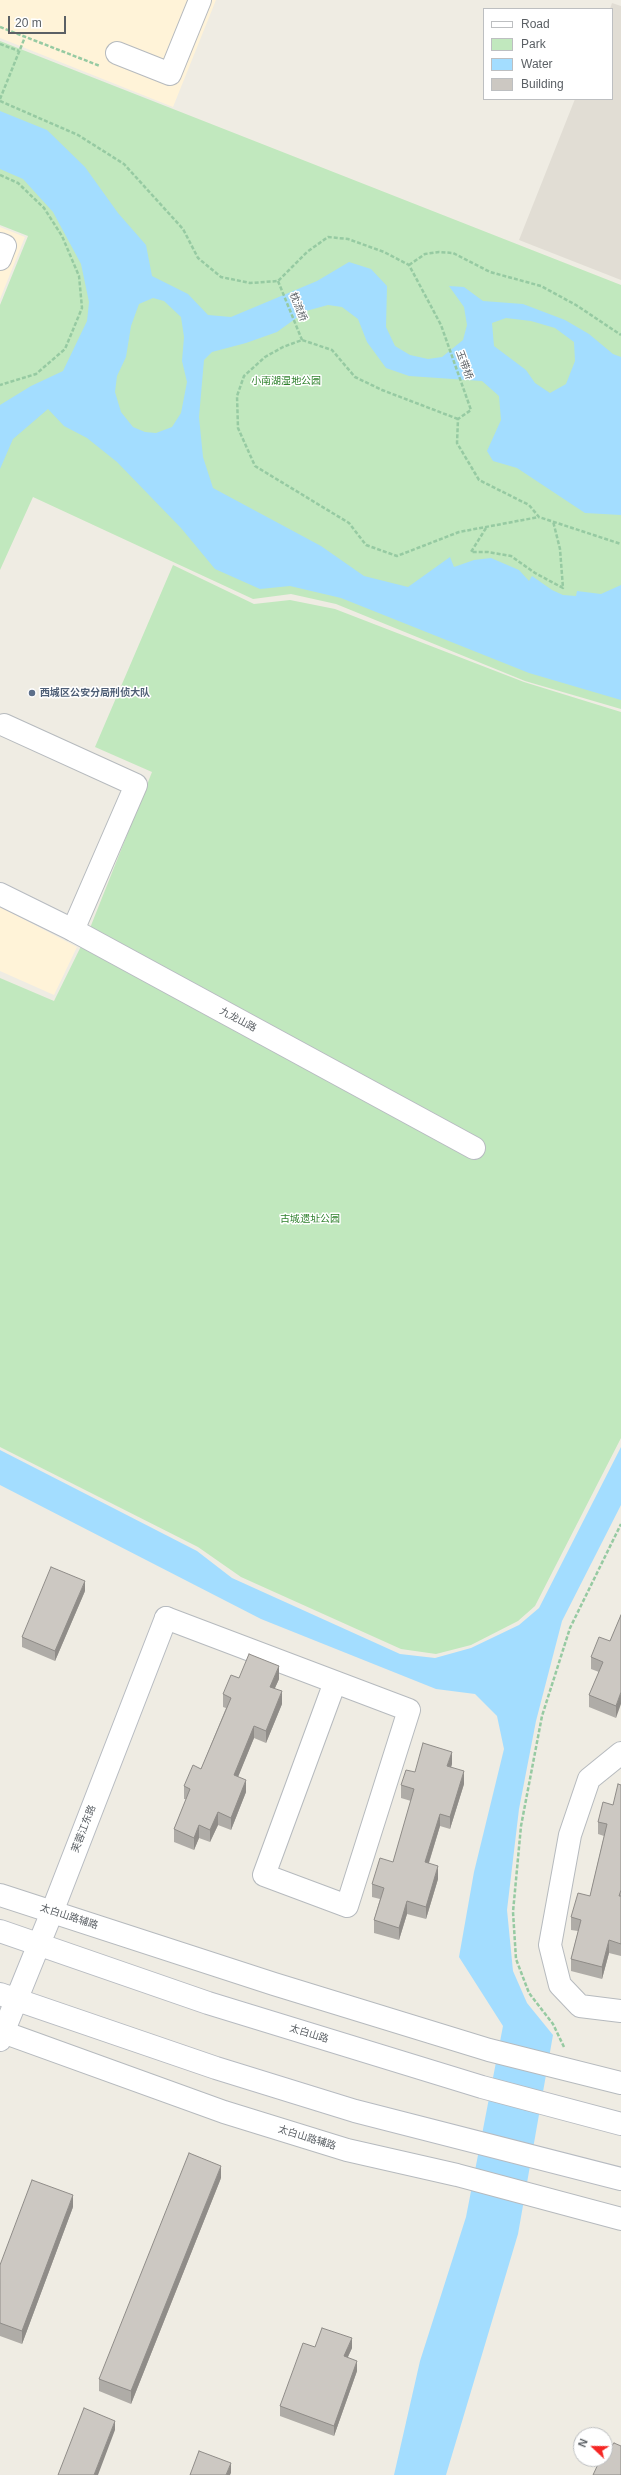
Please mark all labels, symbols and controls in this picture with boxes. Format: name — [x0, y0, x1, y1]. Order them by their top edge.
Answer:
scale bar — [10, 8, 68, 34]
legend — [483, 8, 613, 100]
text: 20 m — [15, 16, 42, 30]
text: Road — [521, 17, 550, 31]
text: Park — [521, 37, 546, 51]
text: Water — [521, 57, 553, 71]
text: Building — [521, 77, 564, 91]
street label: 枕流桥 — [287, 291, 309, 323]
street label: 玉带桥 — [453, 349, 475, 381]
park label: 小南湖湿地公园 — [251, 375, 321, 387]
place label: 西城区公安分局刑侦大队 — [40, 687, 150, 699]
marker: 西城区公安分局刑侦大队 — [27, 688, 37, 698]
street label: 九龙山路 — [218, 1005, 258, 1035]
park label: 古城遗址公园 — [280, 1213, 340, 1225]
street label: 芙蓉江东路 — [69, 1804, 99, 1854]
street label: 太白山路辅路 — [39, 1902, 99, 1932]
street label: 太白山路 — [288, 2022, 330, 2046]
street label: 太白山路辅路 — [277, 2123, 337, 2153]
north arrow — [573, 2427, 613, 2467]
text: N — [576, 2437, 590, 2449]

